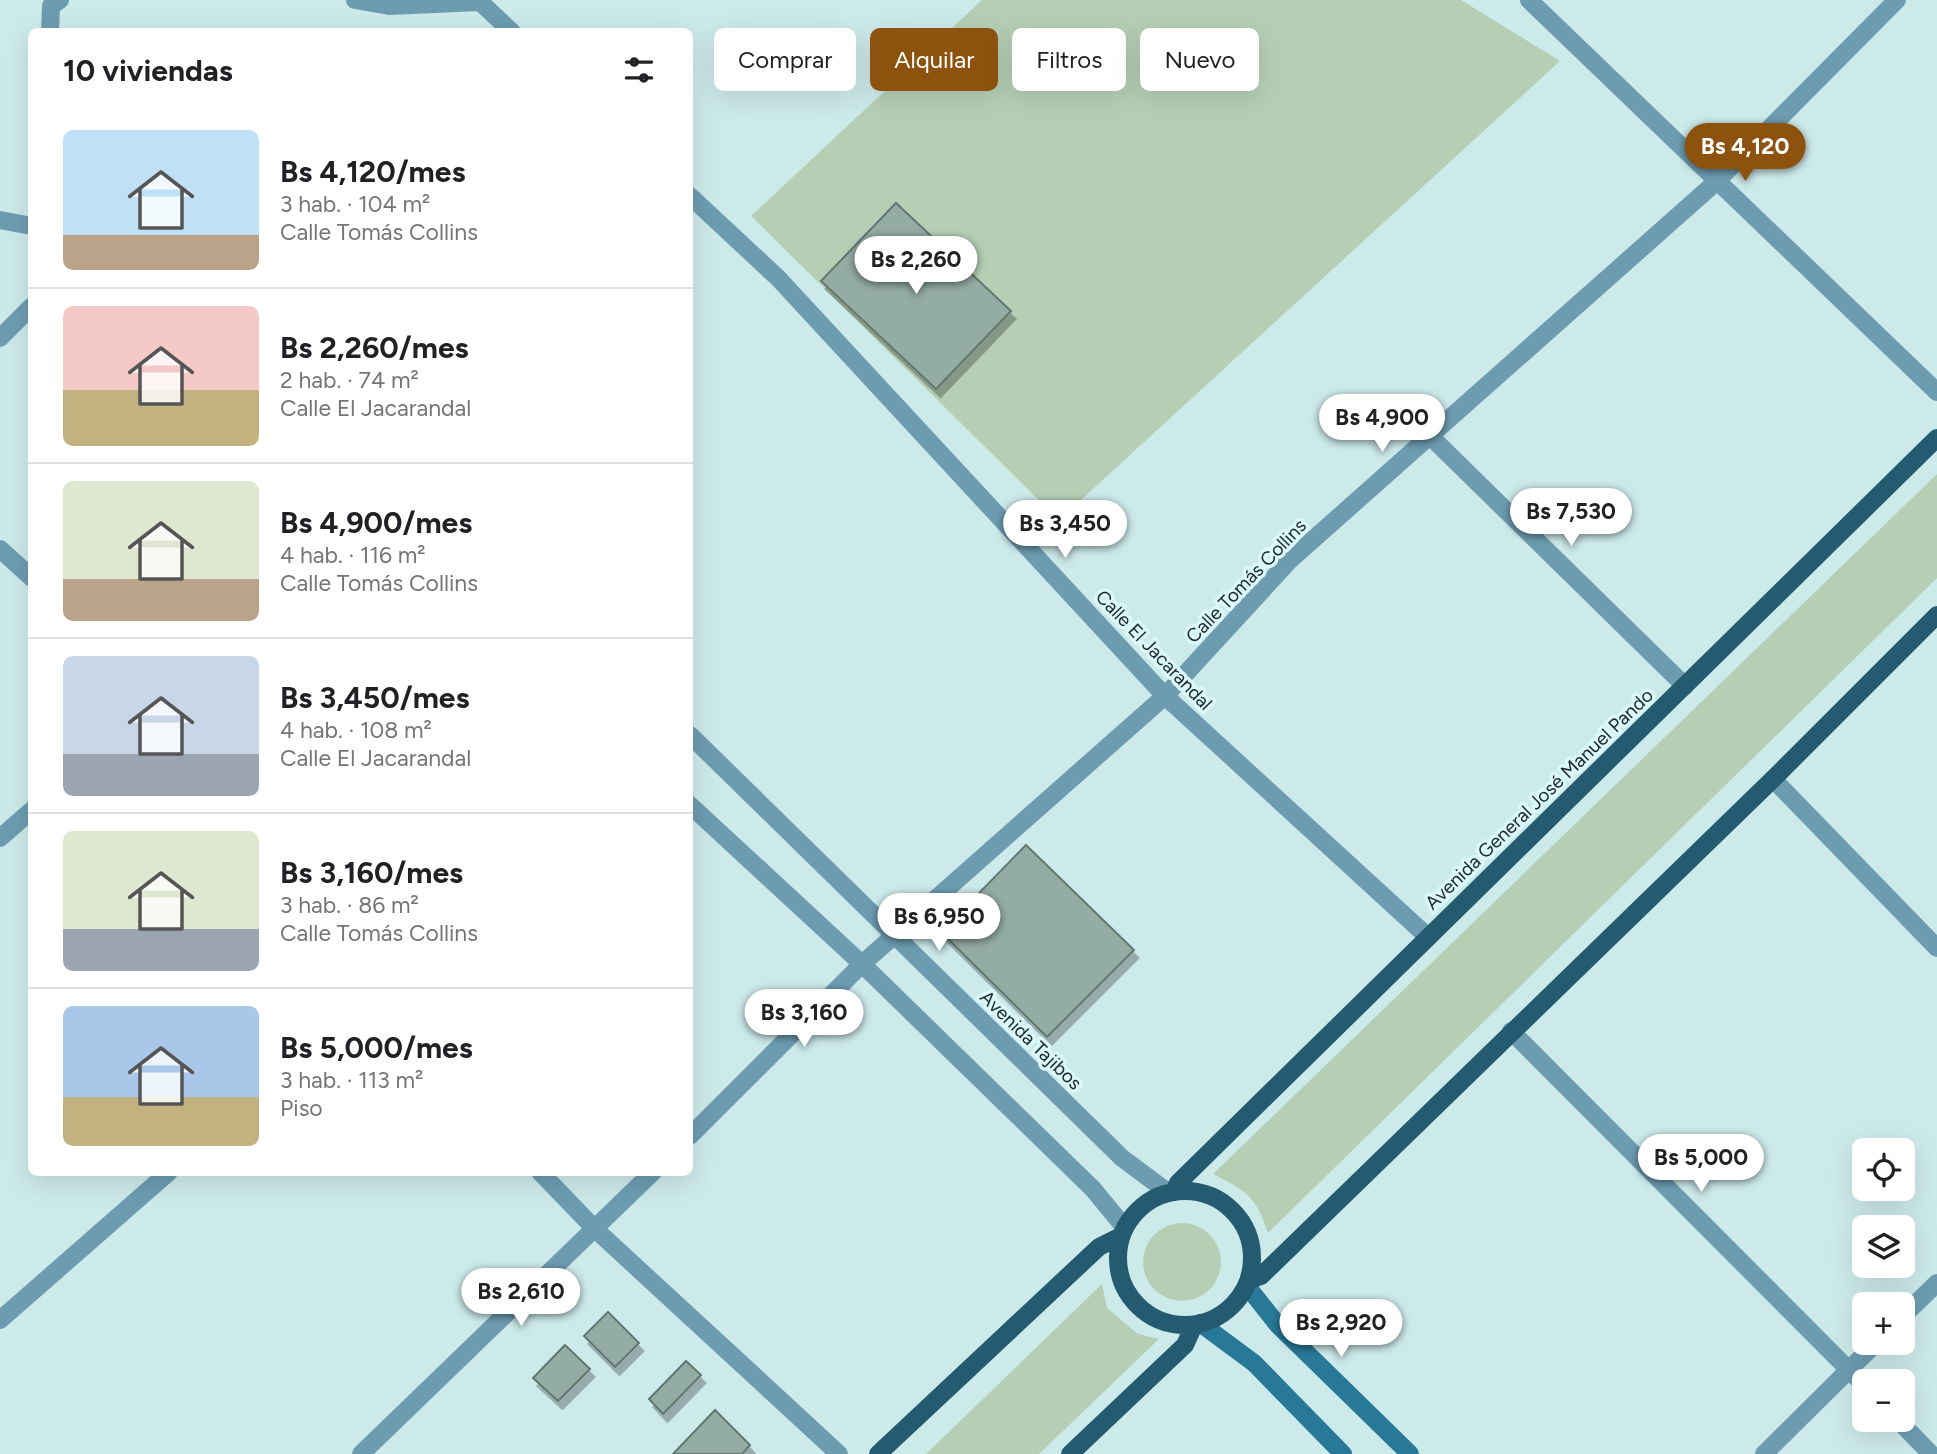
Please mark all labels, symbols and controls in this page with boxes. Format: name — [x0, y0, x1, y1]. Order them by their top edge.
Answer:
chip: Comprar — [714, 28, 856, 91]
chip: Alquilar — [870, 28, 998, 91]
chip: Filtros — [1012, 28, 1126, 91]
chip: Nuevo — [1140, 28, 1259, 91]
icon: filters — [620, 51, 658, 89]
text: 10 viviendas — [63, 52, 233, 89]
pin: Bs 4,120 — [1673, 124, 1817, 183]
text: Bs 4,120 — [1701, 132, 1789, 160]
text: Bs 4,120/mes — [280, 153, 465, 190]
icon: home — [119, 158, 203, 242]
text: 3 hab. · 104 m² — [280, 190, 430, 218]
text: Calle Tomás Collins — [280, 218, 478, 246]
pin: Bs 2,260 — [844, 236, 988, 296]
text: Bs 2,260 — [870, 245, 962, 273]
text: Bs 2,260/mes — [280, 329, 469, 366]
icon: home — [119, 334, 203, 418]
text: 2 hab. · 74 m² — [280, 366, 419, 394]
text: Calle El Jacarandal — [280, 394, 471, 422]
pin: Bs 4,900 — [1310, 394, 1454, 454]
text: Bs 4,900 — [1335, 403, 1429, 431]
pin: Bs 7,530 — [1499, 489, 1643, 548]
text: Bs 7,530 — [1526, 497, 1616, 525]
pin: Bs 3,450 — [993, 500, 1137, 560]
text: Bs 4,900/mes — [280, 504, 472, 541]
icon: home — [119, 509, 203, 593]
text: Bs 3,450 — [1019, 509, 1111, 537]
street label: Calle Tomás Collins — [1181, 514, 1311, 648]
text: 4 hab. · 116 m² — [280, 541, 426, 569]
text: Calle Tomás Collins — [280, 569, 478, 597]
street label: Calle El Jacarandal — [1091, 585, 1217, 715]
text: Bs 3,450/mes — [280, 679, 469, 716]
icon: home — [119, 684, 203, 768]
street label: Avenida General José Manuel Pando — [1420, 684, 1658, 914]
text: 4 hab. · 108 m² — [280, 716, 432, 744]
text: Calle El Jacarandal — [280, 744, 471, 772]
text: Bs 3,160/mes — [280, 854, 463, 891]
icon: home — [119, 859, 203, 943]
text: 3 hab. · 86 m² — [280, 891, 419, 919]
pin: Bs 6,950 — [867, 894, 1011, 953]
text: Bs 6,950 — [893, 902, 985, 930]
text: Calle Tomás Collins — [280, 919, 478, 947]
street label: Avenida Tajibos — [975, 986, 1087, 1094]
pin: Bs 3,160 — [732, 990, 876, 1049]
text: Bs 3,160 — [761, 998, 847, 1026]
text: Bs 5,000/mes — [280, 1029, 473, 1066]
icon: home — [119, 1034, 203, 1118]
text: 3 hab. · 113 m² — [280, 1066, 423, 1094]
text: Piso — [280, 1094, 323, 1122]
pin: Bs 5,000 — [1629, 1134, 1773, 1194]
map controls — [1852, 1138, 1915, 1432]
button: locate — [1852, 1138, 1915, 1201]
text: Bs 5,000 — [1654, 1143, 1748, 1171]
button: layers — [1852, 1215, 1915, 1278]
pin: Bs 2,610 — [449, 1268, 593, 1328]
text: Bs 2,610 — [477, 1277, 565, 1305]
button: + — [1852, 1292, 1915, 1355]
pin: Bs 2,920 — [1269, 1300, 1413, 1359]
text: Bs 2,920 — [1295, 1308, 1387, 1336]
button: − — [1852, 1369, 1915, 1432]

